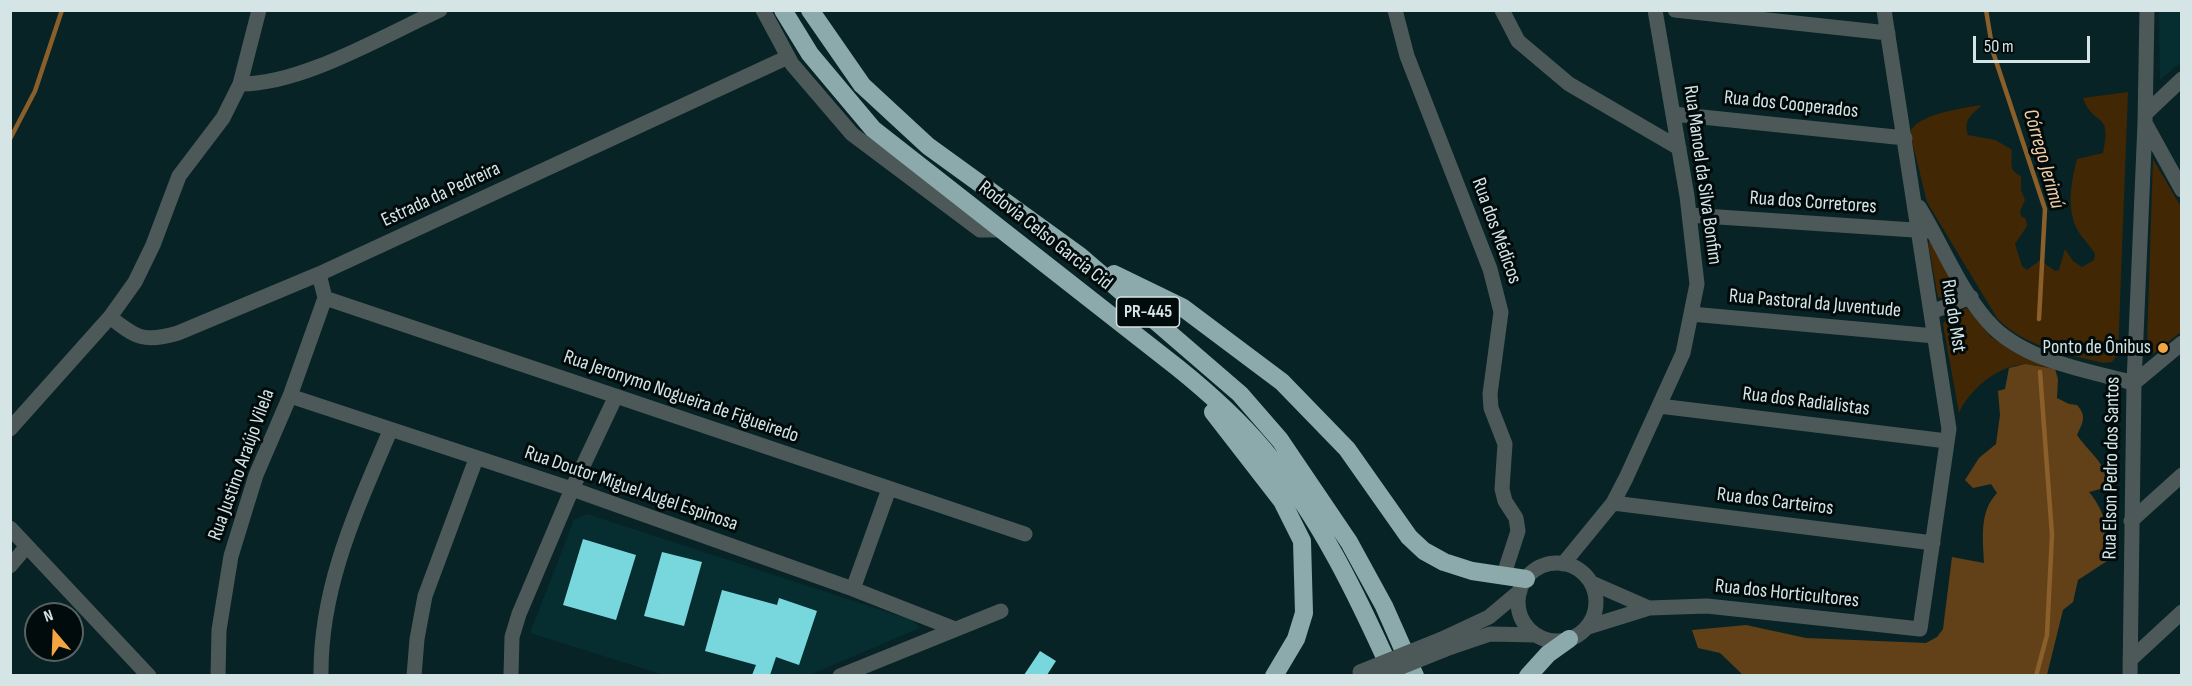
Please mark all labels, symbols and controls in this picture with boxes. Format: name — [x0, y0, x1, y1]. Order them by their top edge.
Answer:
scale bar — [1976, 24, 2093, 62]
text: 50 m — [1984, 36, 2014, 57]
street label: Rua Manoel da Silva Bonfim — [1678, 84, 1726, 266]
street label: Rua dos Cooperados — [1723, 86, 1859, 124]
water label: Córrego Jerimú — [2017, 106, 2069, 212]
street label: Estrada da Pedreira — [378, 157, 504, 233]
street label: Rua dos Médicos — [1466, 175, 1526, 287]
street label: Rodovia Celso Garcia Cid — [973, 176, 1117, 296]
street label: Rua dos Corretores — [1749, 187, 1877, 219]
street label: Rua do Mst — [1935, 278, 1971, 354]
street label: Rua Pastoral da Juventude — [1728, 285, 1902, 323]
road number: PR-445 — [1116, 297, 1180, 327]
place label: Ponto de Ônibus — [2043, 336, 2151, 360]
marker: Ponto de Ônibus — [2156, 341, 2170, 355]
street label: Rua Jeronymo Nogueira de Figueiredo — [560, 345, 802, 449]
street label: Rua Elson Pedro dos Santos — [2098, 376, 2126, 560]
street label: Rua dos Radialistas — [1741, 382, 1871, 422]
street label: Rua Justino Araújo Vilela — [203, 386, 281, 544]
street label: Rua Doutor Miguel Augel Espinosa — [521, 441, 741, 537]
street label: Rua dos Carteiros — [1715, 483, 1835, 521]
street label: Rua dos Horticultores — [1714, 575, 1860, 613]
north arrow — [24, 602, 84, 662]
text: N — [41, 606, 56, 627]

